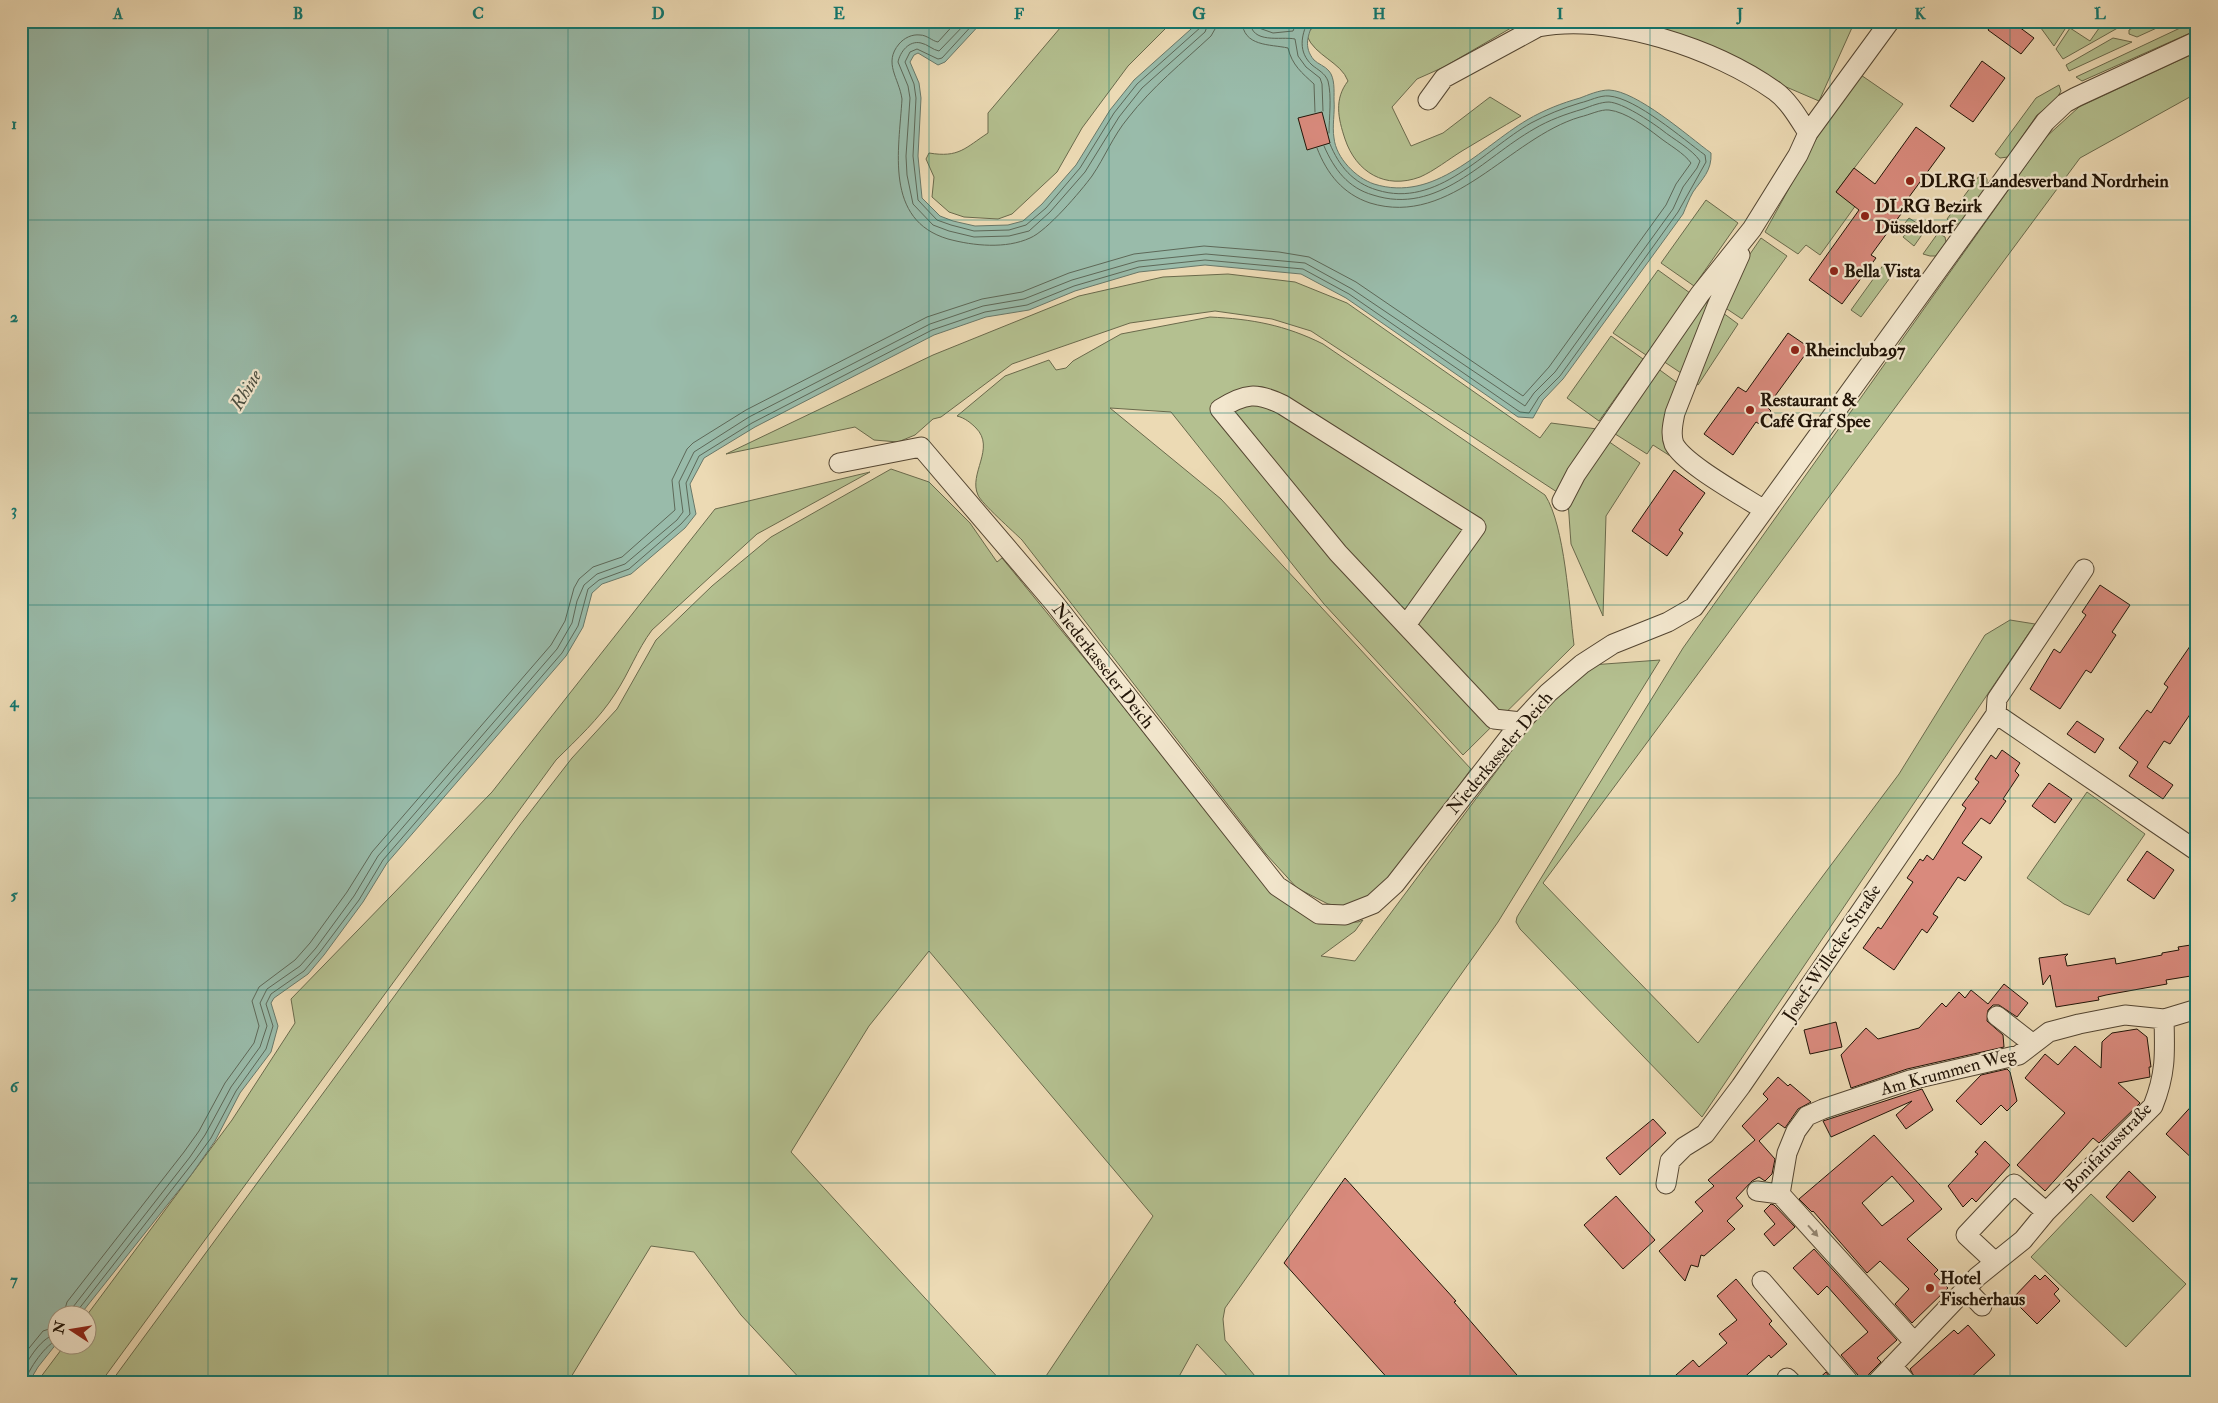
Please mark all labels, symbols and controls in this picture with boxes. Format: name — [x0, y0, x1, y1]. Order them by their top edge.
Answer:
text: A — [112, 4, 124, 24]
text: B — [293, 4, 303, 24]
text: C — [472, 4, 484, 24]
text: D — [651, 4, 665, 24]
text: E — [833, 4, 845, 24]
text: F — [1014, 4, 1024, 24]
text: G — [1192, 4, 1206, 24]
text: H — [1372, 4, 1386, 24]
text: I — [1557, 4, 1564, 24]
text: J — [1736, 4, 1744, 25]
text: K — [1914, 4, 1926, 24]
text: L — [2094, 4, 2106, 24]
text: 1 — [11, 114, 17, 134]
place label: DLRG Landesverband Nordrhein — [1920, 170, 2169, 193]
marker: DLRG Landesverband Nordrhein — [1904, 175, 1916, 187]
place label: DLRG Bezirk Düsseldorf — [1875, 195, 1982, 239]
marker: DLRG Bezirk Düsseldorf — [1859, 210, 1871, 222]
place label: Bella Vista — [1844, 260, 1921, 283]
marker: Bella Vista — [1828, 265, 1840, 277]
text: 2 — [10, 307, 18, 327]
place label: Rheinclub297 — [1805, 339, 1906, 362]
marker: Rheinclub297 — [1789, 344, 1801, 356]
water label: Rhine — [224, 365, 268, 415]
place label: Restaurant & Café Graf Spee — [1760, 389, 1871, 433]
marker: Restaurant & Café Graf Spee — [1744, 404, 1756, 416]
text: 3 — [11, 500, 17, 520]
street label: Niederkasseler Deich — [1047, 599, 1160, 734]
street label: Niederkasseler Deich — [1442, 687, 1558, 819]
text: 4 — [9, 692, 20, 712]
street label: Josef-Willecke-Straße — [1777, 880, 1887, 1027]
text: 5 — [10, 885, 18, 905]
street label: Am Krummen Weg — [1877, 1043, 2019, 1101]
text: 6 — [10, 1077, 20, 1097]
street label: Bonifatiusstraße — [2059, 1098, 2157, 1198]
one-way arrow — [1807, 1224, 1819, 1236]
place label: Hotel Fischerhaus — [1940, 1267, 2025, 1311]
text: 7 — [10, 1270, 18, 1290]
marker: Hotel Fischerhaus — [1924, 1282, 1936, 1294]
north arrow — [48, 1306, 98, 1356]
text: N — [50, 1319, 69, 1336]

